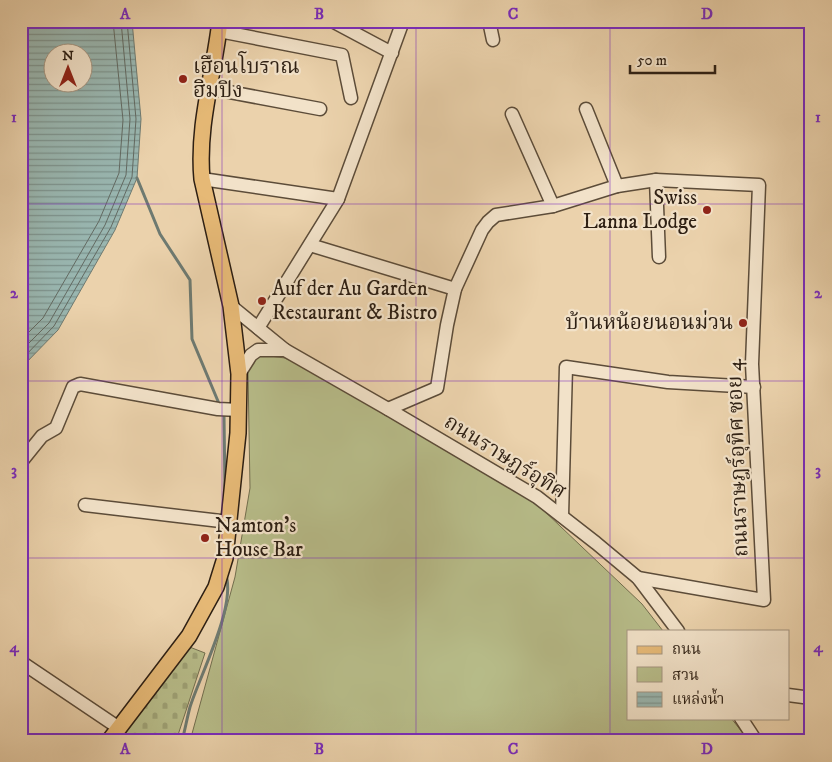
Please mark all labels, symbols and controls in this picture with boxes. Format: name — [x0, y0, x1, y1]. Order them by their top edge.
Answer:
text: A — [119, 4, 131, 24]
text: B — [314, 4, 324, 24]
text: C — [508, 4, 518, 24]
text: D — [701, 4, 713, 24]
north arrow — [42, 42, 92, 92]
scale bar — [630, 42, 714, 74]
text: N — [62, 47, 74, 65]
place label: เฮือนโบราณ ฮิมปิง — [193, 51, 300, 104]
text: 50 m — [637, 51, 667, 70]
marker: เฮือนโบราณ ฮิมปิง — [177, 73, 189, 85]
text: 1 — [11, 107, 17, 127]
text: 1 — [815, 107, 821, 127]
place label: Swiss Lanna Lodge — [583, 185, 697, 235]
marker: Swiss Lanna Lodge — [701, 204, 713, 216]
place label: Auf der Au Garden Restaurant & Bistro — [272, 276, 437, 326]
text: 2 — [10, 283, 19, 303]
text: 2 — [814, 283, 823, 303]
marker: Auf der Au Garden Restaurant & Bistro — [256, 295, 268, 307]
place label: บ้านหน้อยนอนม่วน — [566, 310, 733, 336]
marker: บ้านหน้อยนอนม่วน — [737, 317, 749, 329]
street label: ถนนราษฎร์อุทิศ ซอย 4 — [721, 358, 754, 557]
street label: ถนนราษฎร์อุทิศ — [439, 408, 572, 505]
text: 3 — [11, 460, 17, 480]
text: 3 — [815, 460, 821, 480]
place label: Namton's House Bar — [215, 513, 303, 563]
marker: Namton's House Bar — [199, 532, 211, 544]
legend — [627, 630, 790, 720]
text: 4 — [8, 637, 19, 657]
text: 4 — [812, 637, 823, 657]
text: ถนน — [672, 640, 701, 659]
text: สวน — [672, 666, 699, 685]
text: แหล่งน้ำ — [672, 688, 724, 709]
text: A — [119, 739, 131, 759]
text: B — [314, 739, 324, 759]
text: C — [508, 739, 518, 759]
text: D — [701, 739, 713, 759]

